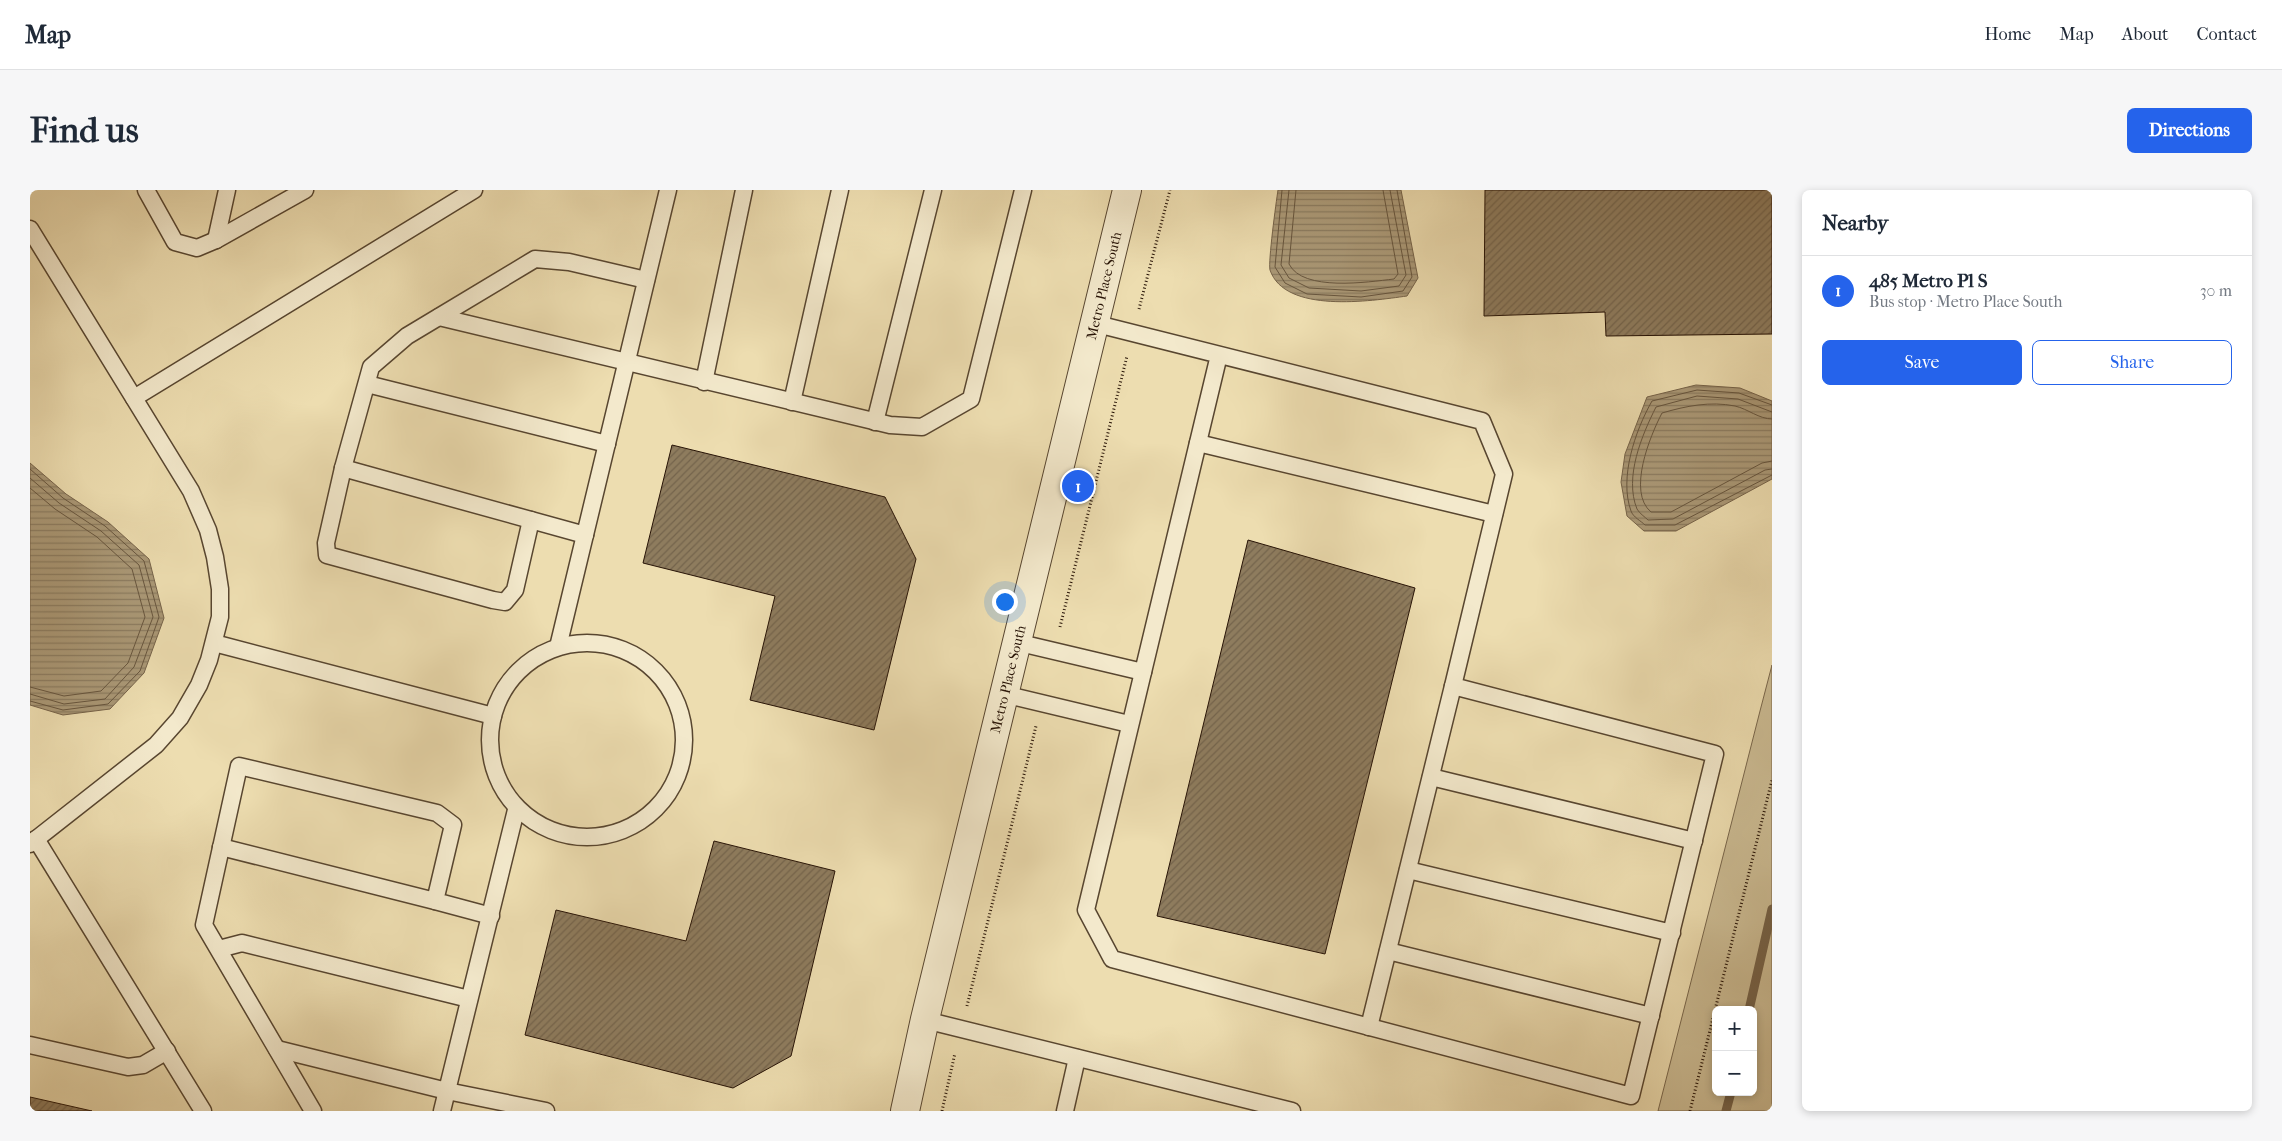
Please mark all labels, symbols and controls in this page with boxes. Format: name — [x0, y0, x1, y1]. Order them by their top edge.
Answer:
text: Map — [25, 21, 71, 49]
text: Home — [1984, 24, 2031, 45]
text: Map — [2059, 24, 2094, 45]
text: About — [2122, 24, 2168, 45]
text: Contact — [2196, 24, 2257, 45]
button: Directions — [2127, 108, 2252, 153]
text: Find us — [30, 110, 139, 151]
text: Nearby — [1822, 211, 1888, 235]
street label: Metro Place South — [1082, 230, 1125, 341]
text: 485 Metro Pl S — [1869, 270, 1988, 292]
text: 1 — [1835, 281, 1841, 300]
text: 30 m — [2200, 281, 2232, 300]
text: Bus stop · Metro Place South — [1869, 292, 2062, 311]
button: Save — [1822, 340, 2022, 385]
button: Share — [2032, 340, 2232, 385]
pin: 1 — [1062, 467, 1094, 505]
your location — [992, 589, 1018, 615]
street label: Metro Place South — [986, 623, 1029, 735]
map controls — [1712, 1006, 1757, 1096]
button: + — [1712, 1006, 1757, 1051]
button: − — [1712, 1051, 1757, 1096]

